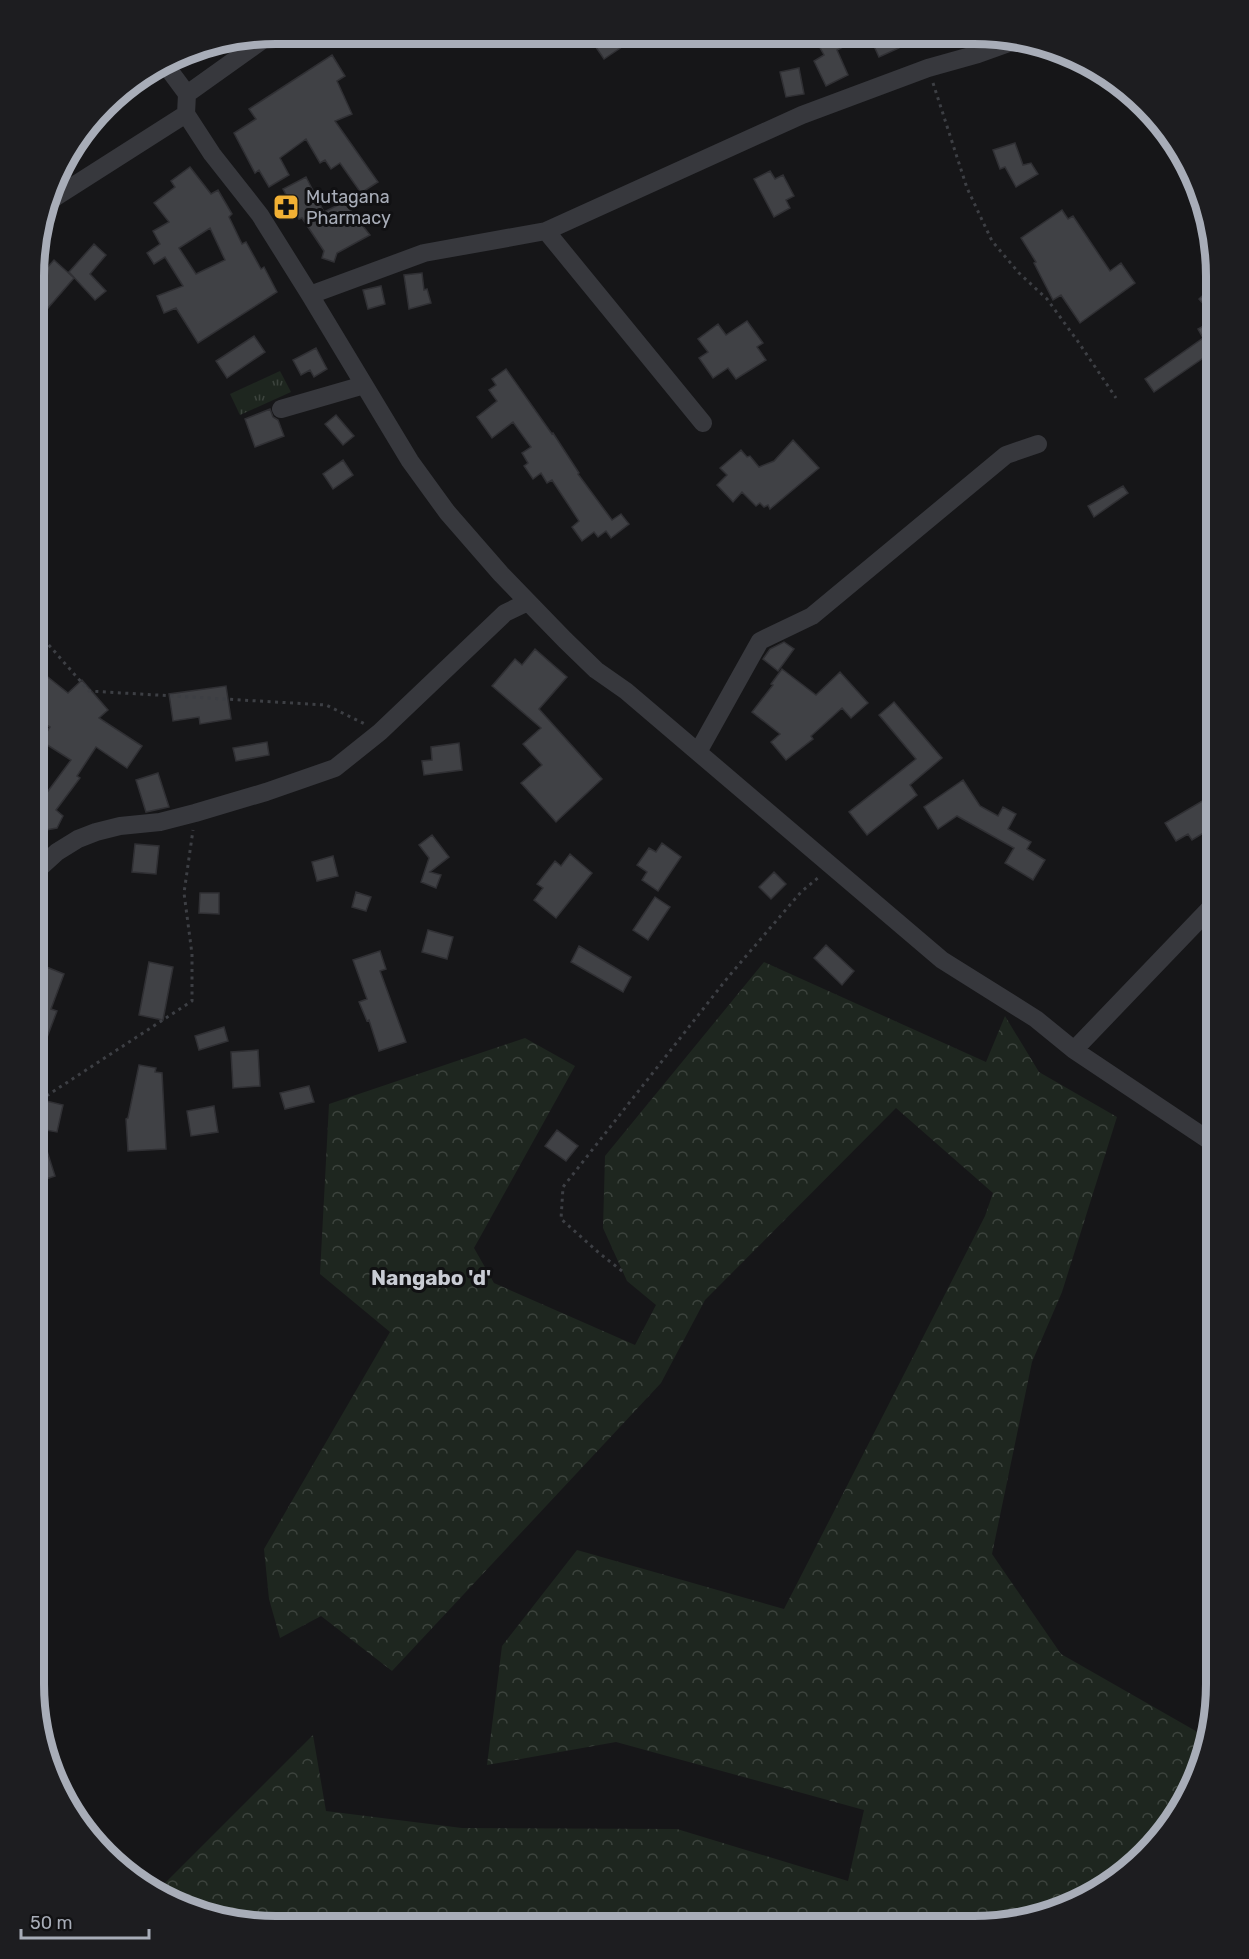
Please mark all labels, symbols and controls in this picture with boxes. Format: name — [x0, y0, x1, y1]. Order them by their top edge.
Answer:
place label: Mutagana Pharmacy — [306, 186, 391, 229]
pharmacy icon: Mutagana Pharmacy — [271, 192, 301, 222]
district label: Nangabo 'd' — [371, 1265, 491, 1290]
scale bar — [21, 1902, 148, 1940]
text: 50 m — [30, 1912, 73, 1934]

